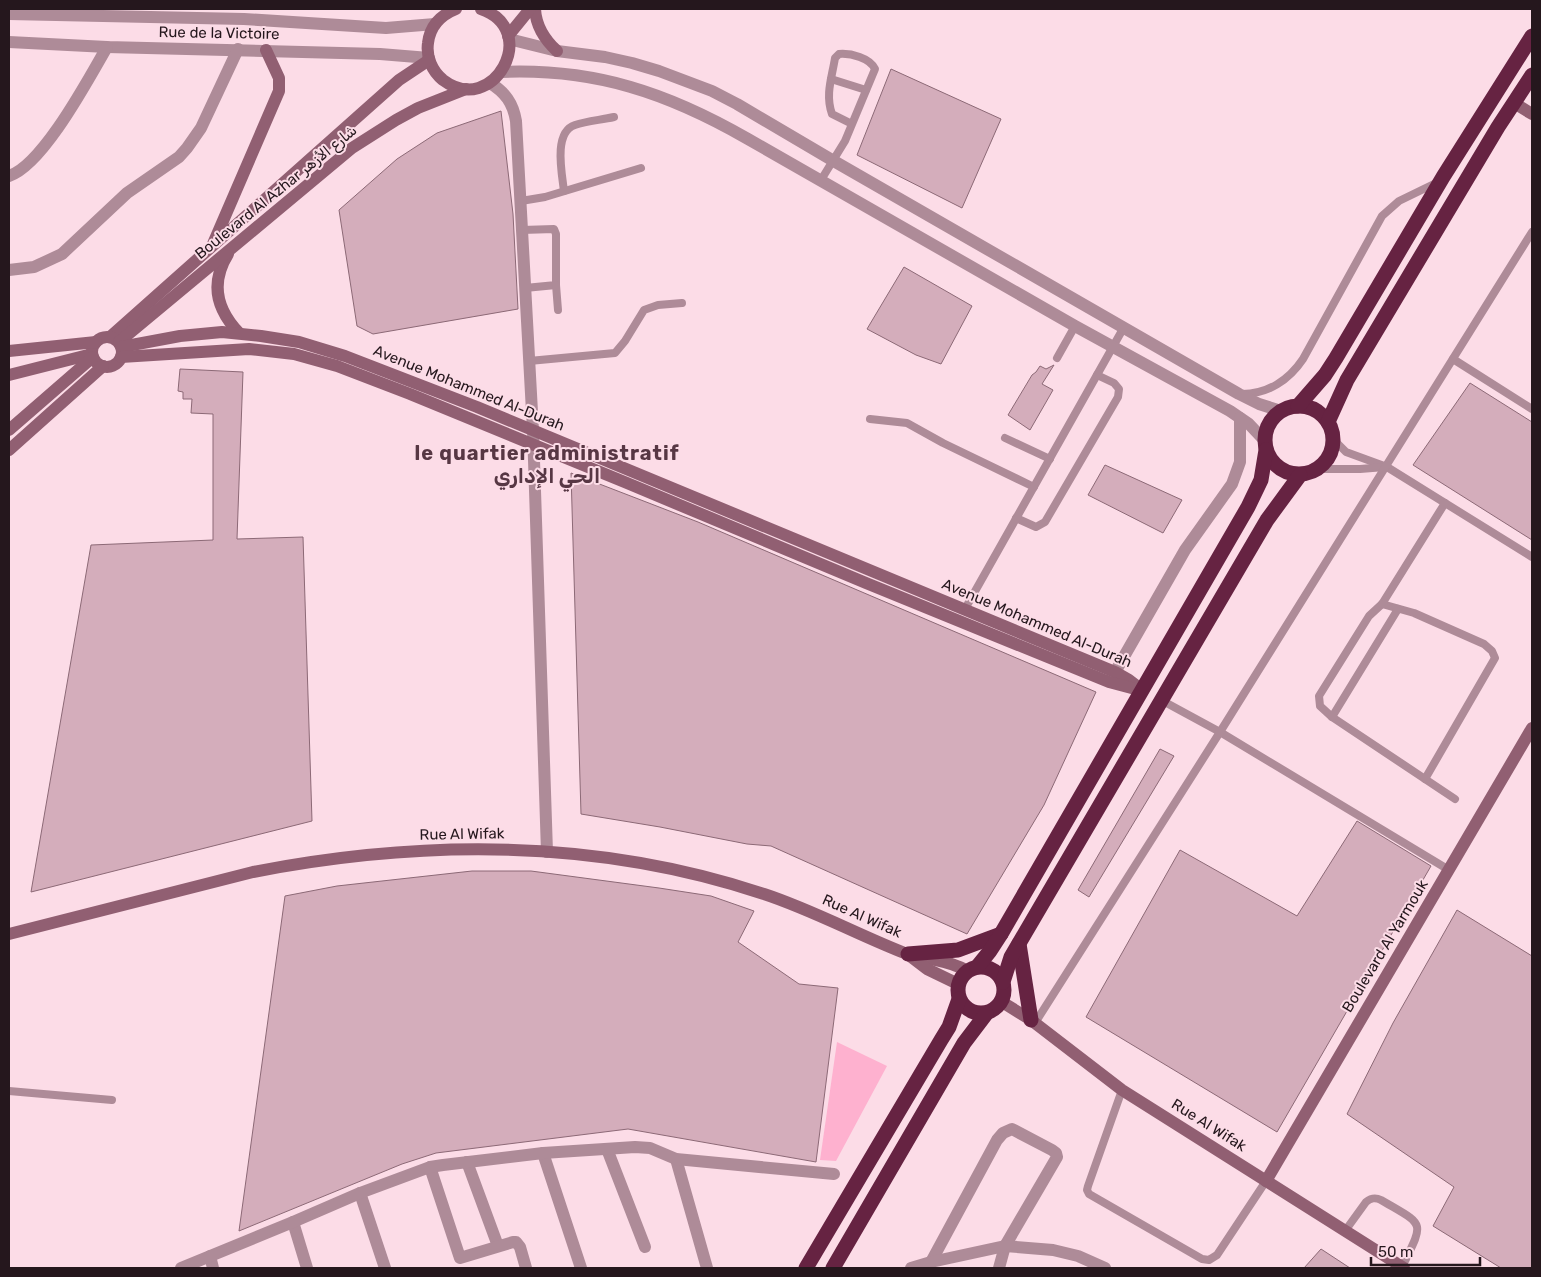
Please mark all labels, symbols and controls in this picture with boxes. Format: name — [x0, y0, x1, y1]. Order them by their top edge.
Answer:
street label: Rue de la Victoire — [158, 23, 280, 43]
street label: Boulevard Al Azhar شارع الأزهر — [191, 121, 362, 264]
street label: Avenue Mohammed Al-Durah — [371, 341, 567, 435]
district label: le quartier administratif الحي الإداري — [415, 441, 680, 492]
street label: Avenue Mohammed Al-Durah — [939, 575, 1135, 671]
street label: Rue Al Wifak — [419, 824, 505, 844]
street label: Boulevard Al Yarmouk — [1338, 876, 1432, 1015]
street label: Rue Al Wifak — [820, 890, 905, 942]
street label: Rue Al Wifak — [1168, 1095, 1250, 1155]
scale bar — [1371, 1234, 1480, 1266]
text: 50 m — [1378, 1243, 1413, 1261]

